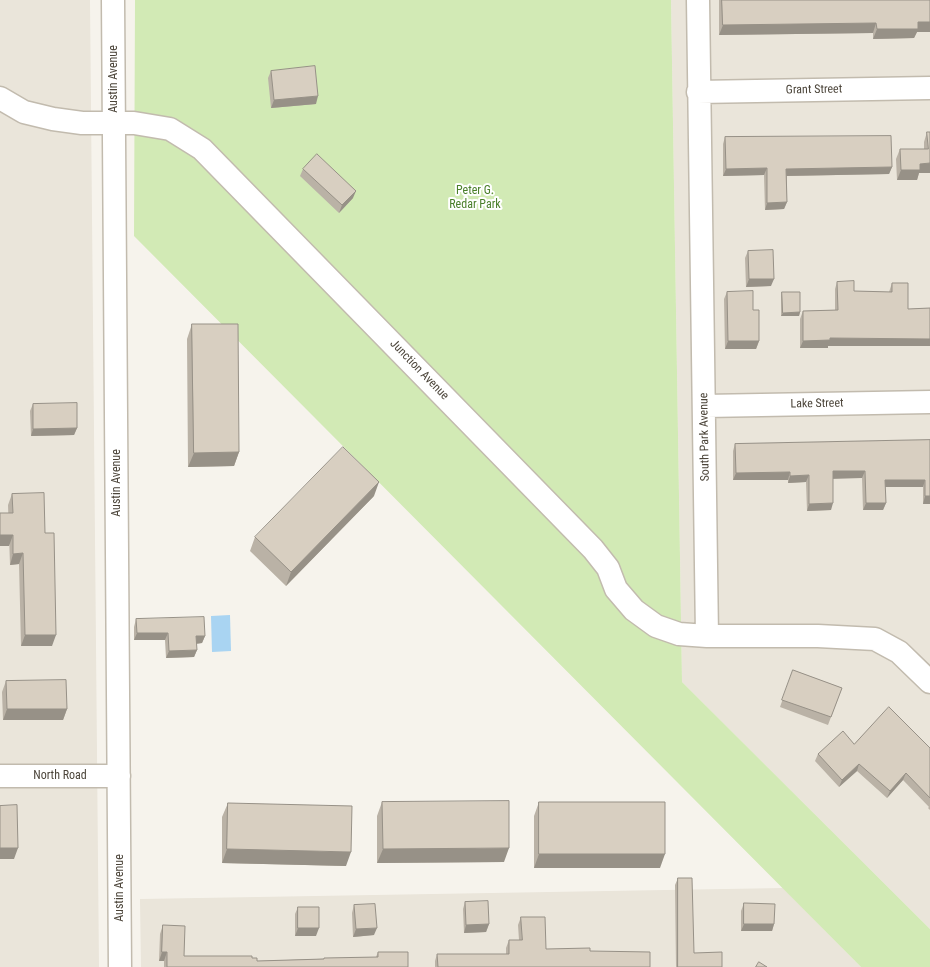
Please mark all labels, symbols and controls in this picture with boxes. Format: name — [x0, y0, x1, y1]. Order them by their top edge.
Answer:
street label: Austin Avenue — [107, 45, 121, 113]
street label: Grant Street — [786, 82, 842, 98]
park label: Peter G. Redar Park — [449, 184, 501, 212]
street label: Junction Avenue — [387, 337, 451, 403]
street label: South Park Avenue — [697, 392, 713, 482]
street label: Lake Street — [790, 396, 844, 412]
street label: Austin Avenue — [110, 449, 124, 517]
street label: North Road — [33, 769, 87, 783]
street label: Austin Avenue — [113, 854, 127, 922]

